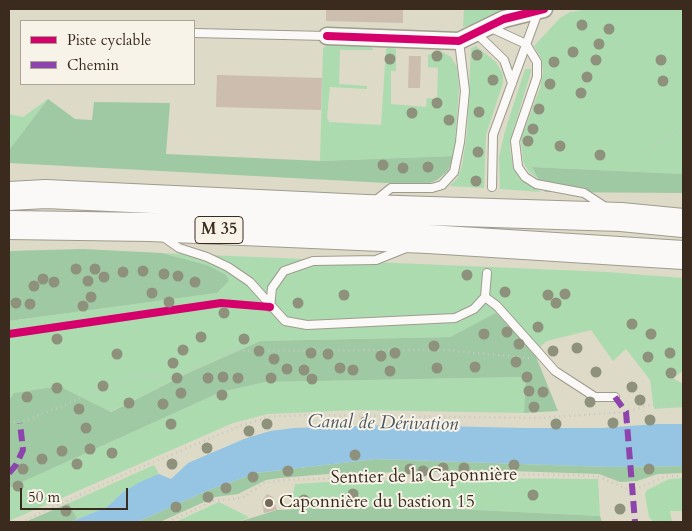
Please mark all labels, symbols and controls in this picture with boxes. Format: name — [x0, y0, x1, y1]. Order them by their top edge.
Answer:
legend — [20, 20, 195, 85]
text: Piste cyclable — [67, 30, 151, 50]
text: Chemin — [67, 55, 119, 75]
road number: M 35 — [195, 216, 243, 244]
water label: Canal de Dérivation — [307, 411, 459, 437]
street label: Sentier de la Caponnière — [330, 465, 518, 489]
scale bar — [22, 478, 130, 510]
text: 50 m — [28, 487, 60, 507]
place label: Caponnière du bastion 15 — [279, 492, 475, 514]
marker: Caponnière du bastion 15 — [263, 497, 275, 509]

